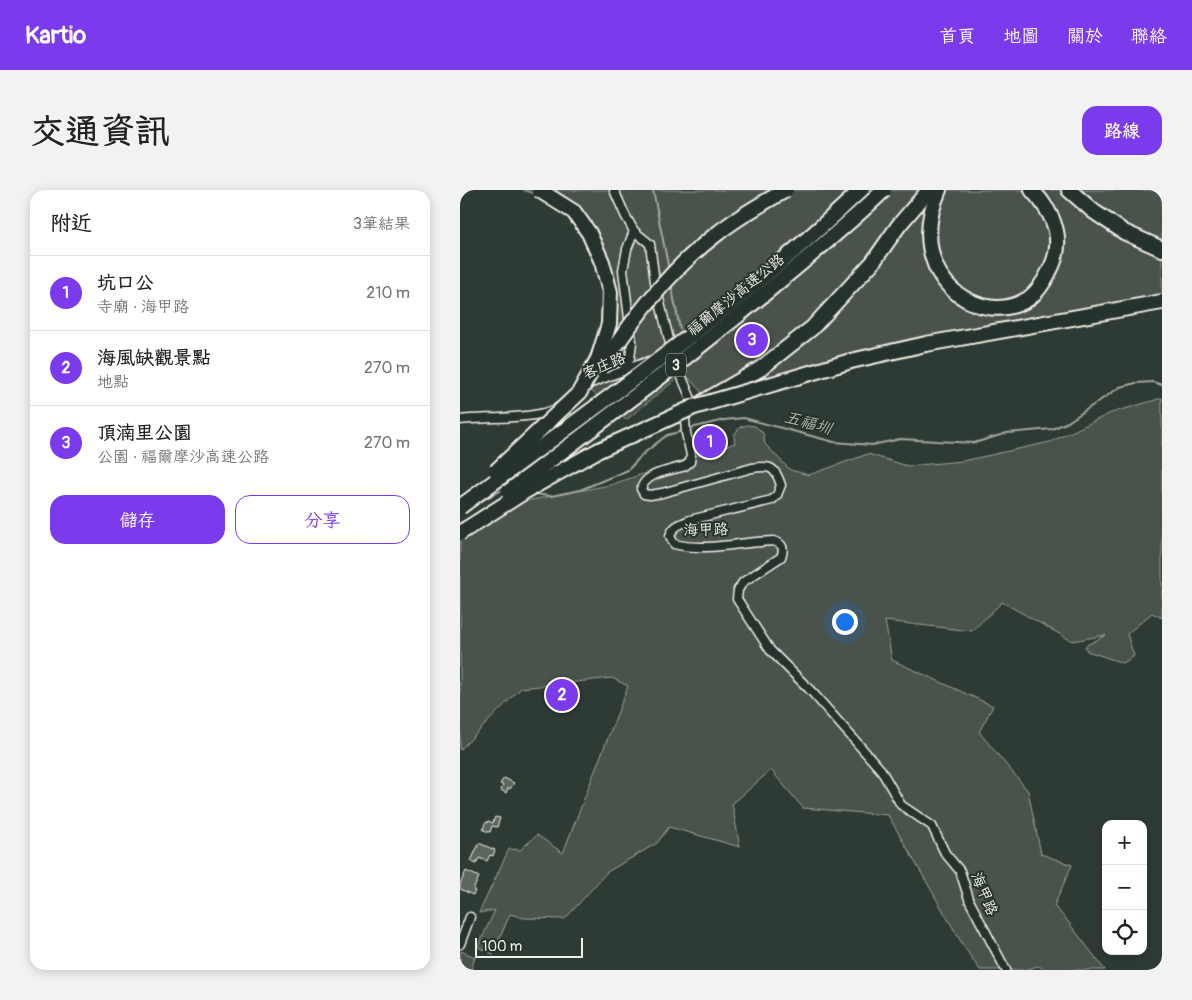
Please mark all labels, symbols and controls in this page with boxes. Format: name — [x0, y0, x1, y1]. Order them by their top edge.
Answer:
text: Kartio — [25, 21, 86, 50]
text: 首頁 — [939, 25, 975, 48]
text: 地圖 — [1003, 25, 1039, 48]
text: 關於 — [1067, 25, 1103, 48]
text: 聯絡 — [1131, 25, 1167, 48]
button: 路線 — [1082, 106, 1162, 155]
text: 交通資訊 — [30, 110, 170, 154]
text: 附近 — [50, 210, 92, 237]
text: 3筆結果 — [353, 214, 410, 234]
street label: 福爾摩沙高速公路 — [683, 250, 789, 340]
text: 坑口公 — [97, 271, 154, 295]
text: 1 — [63, 283, 69, 303]
text: 210 m — [366, 283, 410, 303]
text: 寺廟 · 海甲路 — [97, 297, 189, 317]
pin: 3 — [736, 321, 768, 359]
text: 海風缺觀景點 — [97, 346, 211, 370]
street label: 客庄路 — [580, 348, 628, 384]
road number: 3 — [666, 354, 686, 376]
text: 2 — [62, 358, 70, 378]
text: 270 m — [364, 358, 410, 378]
text: 地點 — [97, 372, 129, 392]
water label: 五福圳 — [782, 407, 836, 439]
text: 頂湳里公園 — [97, 421, 192, 445]
pin: 1 — [694, 423, 726, 461]
text: 3 — [62, 433, 70, 453]
text: 270 m — [364, 433, 410, 453]
text: 公園 · 福爾摩沙高速公路 — [97, 447, 269, 467]
button: 儲存 — [50, 495, 225, 544]
button: 分享 — [235, 495, 410, 544]
street label: 海甲路 — [683, 520, 729, 540]
your location — [832, 609, 858, 635]
pin: 2 — [546, 676, 578, 714]
map controls — [1102, 820, 1147, 955]
button: + — [1102, 820, 1147, 865]
button: − — [1102, 865, 1147, 910]
street label: 海甲路 — [966, 870, 1002, 918]
button: locate — [1102, 910, 1147, 955]
scale bar — [475, 935, 582, 958]
text: 100 m — [482, 938, 522, 955]

